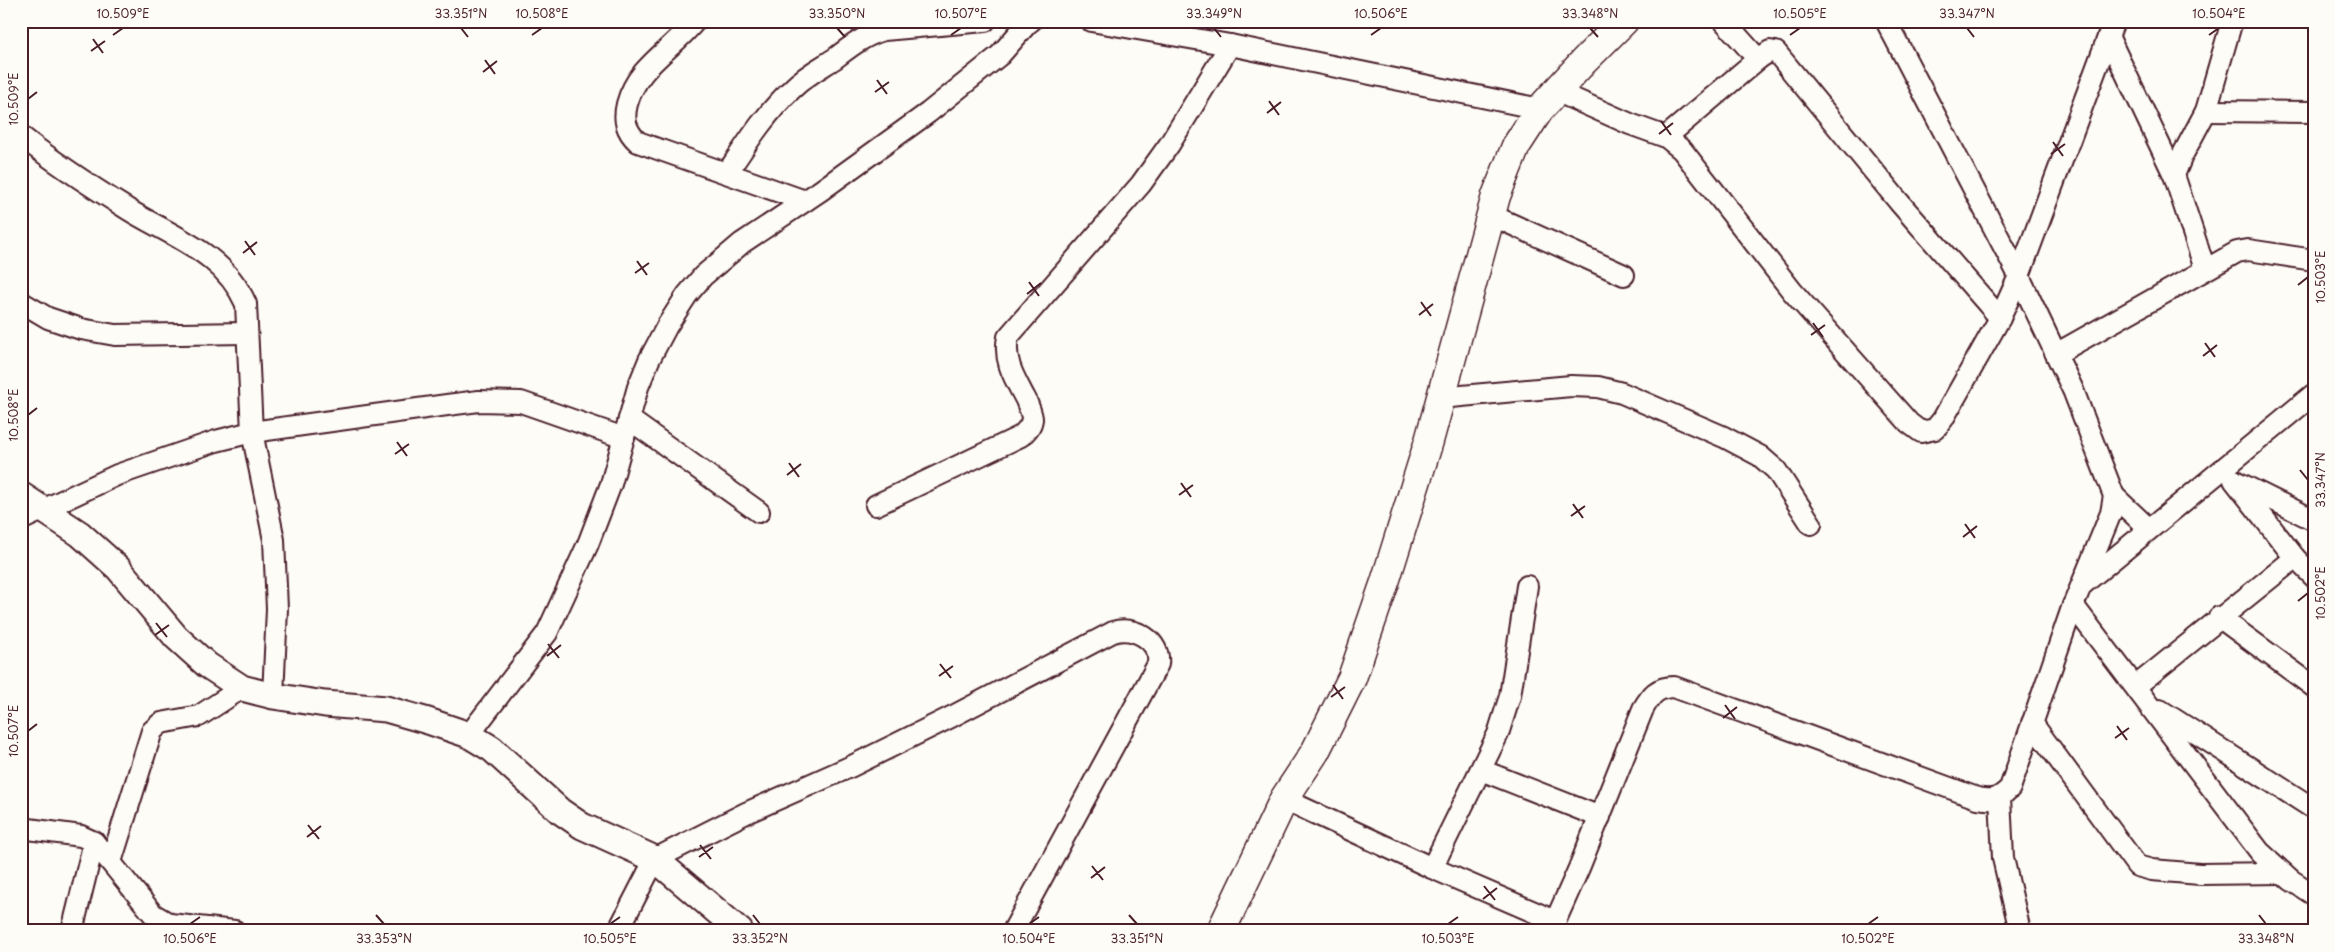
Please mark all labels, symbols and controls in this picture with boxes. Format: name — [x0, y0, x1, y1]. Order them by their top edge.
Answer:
text: 10.509°E — [96, 4, 150, 22]
text: 33.351°N — [435, 4, 487, 22]
text: 10.508°E — [516, 4, 569, 22]
text: 33.350°N — [809, 4, 866, 22]
text: 10.507°E — [935, 4, 987, 22]
text: 33.349°N — [1186, 4, 1242, 22]
text: 10.506°E — [1354, 4, 1408, 22]
text: 33.348°N — [1562, 4, 1618, 22]
text: 10.505°E — [1773, 4, 1827, 22]
text: 33.347°N — [1939, 4, 1995, 22]
text: 10.504°E — [2192, 4, 2246, 22]
text: 10.509°E — [4, 72, 22, 126]
text: 10.503°E — [2311, 250, 2329, 304]
text: 10.508°E — [4, 389, 22, 442]
text: 33.347°N — [2311, 452, 2329, 508]
text: 10.502°E — [2311, 566, 2329, 620]
text: 10.507°E — [4, 705, 22, 757]
text: 10.506°E — [163, 929, 217, 947]
text: 33.353°N — [356, 929, 412, 947]
text: 10.505°E — [583, 929, 637, 947]
text: 33.352°N — [732, 929, 788, 947]
text: 10.504°E — [1002, 929, 1056, 947]
text: 33.351°N — [1111, 929, 1163, 947]
text: 10.503°E — [1421, 929, 1475, 947]
text: 10.502°E — [1841, 929, 1895, 947]
text: 33.348°N — [2238, 929, 2294, 947]

